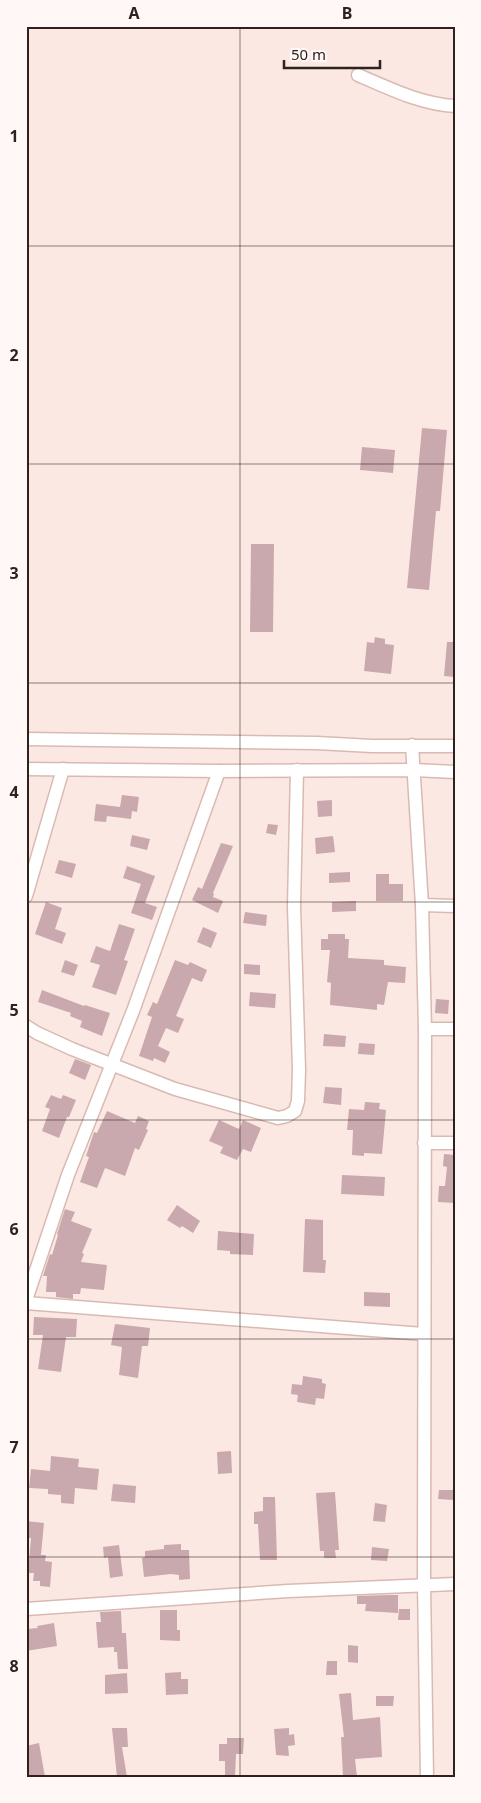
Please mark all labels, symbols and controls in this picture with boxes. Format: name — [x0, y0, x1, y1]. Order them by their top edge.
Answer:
text: A — [128, 2, 140, 24]
text: B — [342, 2, 352, 24]
scale bar — [284, 38, 380, 70]
text: 50 m — [291, 44, 326, 64]
text: 1 — [9, 125, 19, 147]
text: 2 — [9, 344, 19, 366]
text: 3 — [9, 562, 19, 584]
text: 4 — [9, 781, 19, 803]
text: 5 — [9, 999, 19, 1021]
text: 6 — [9, 1218, 19, 1240]
text: 7 — [9, 1436, 19, 1458]
text: 8 — [9, 1655, 19, 1677]

